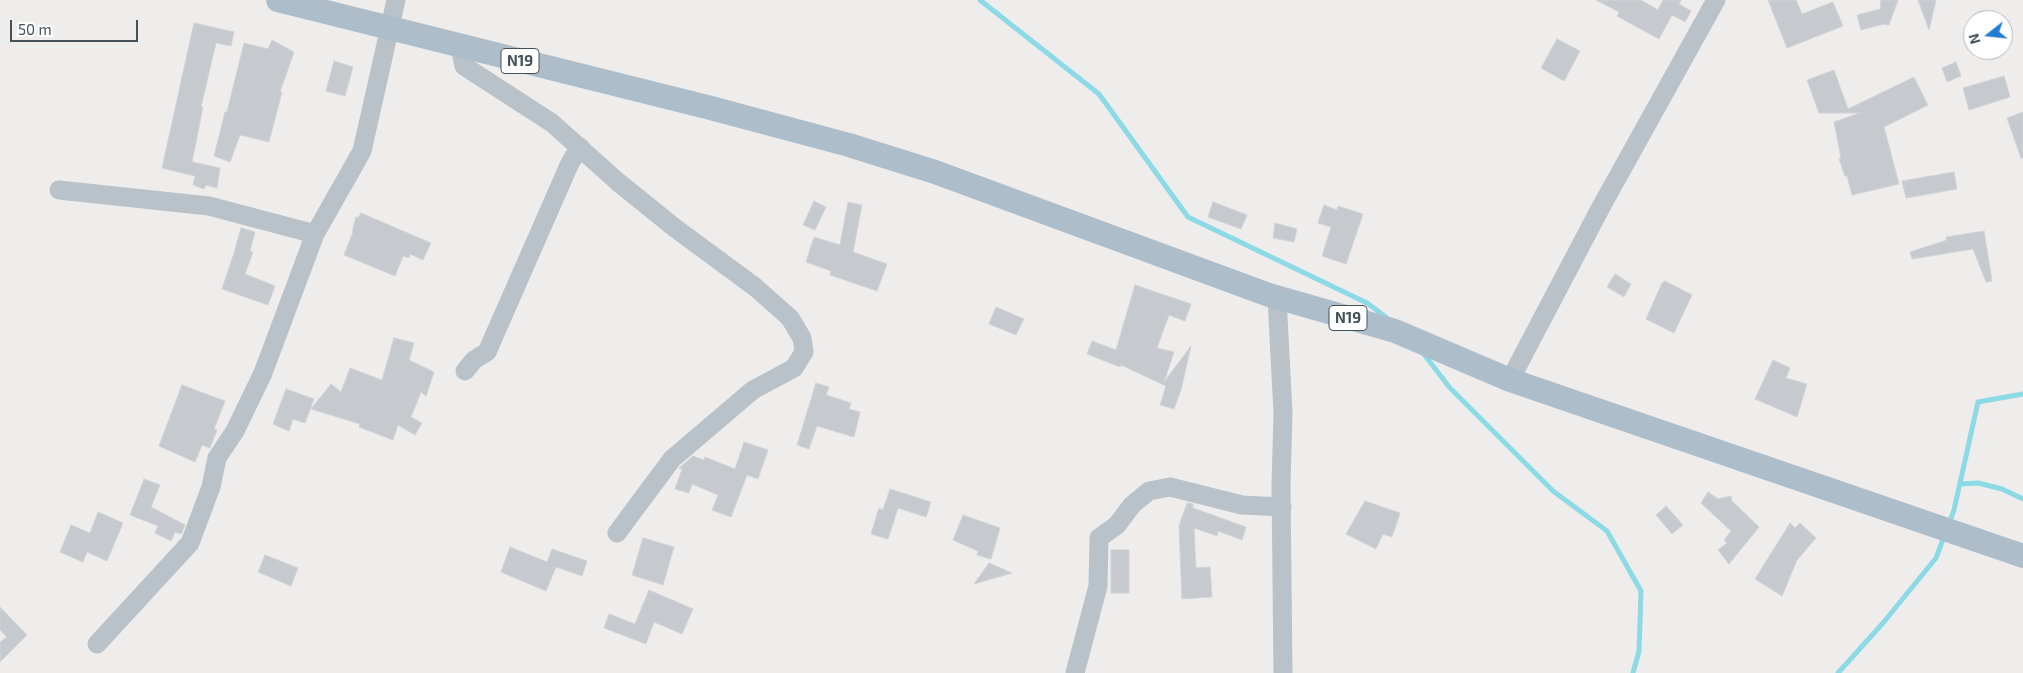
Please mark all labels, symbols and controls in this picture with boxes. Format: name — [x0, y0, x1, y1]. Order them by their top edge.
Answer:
scale bar — [12, 10, 140, 42]
north arrow — [1963, 10, 2013, 60]
text: 50 m — [18, 20, 52, 38]
text: N — [1964, 32, 1984, 46]
road number: N19 — [501, 48, 539, 74]
road number: N19 — [1329, 306, 1367, 330]

